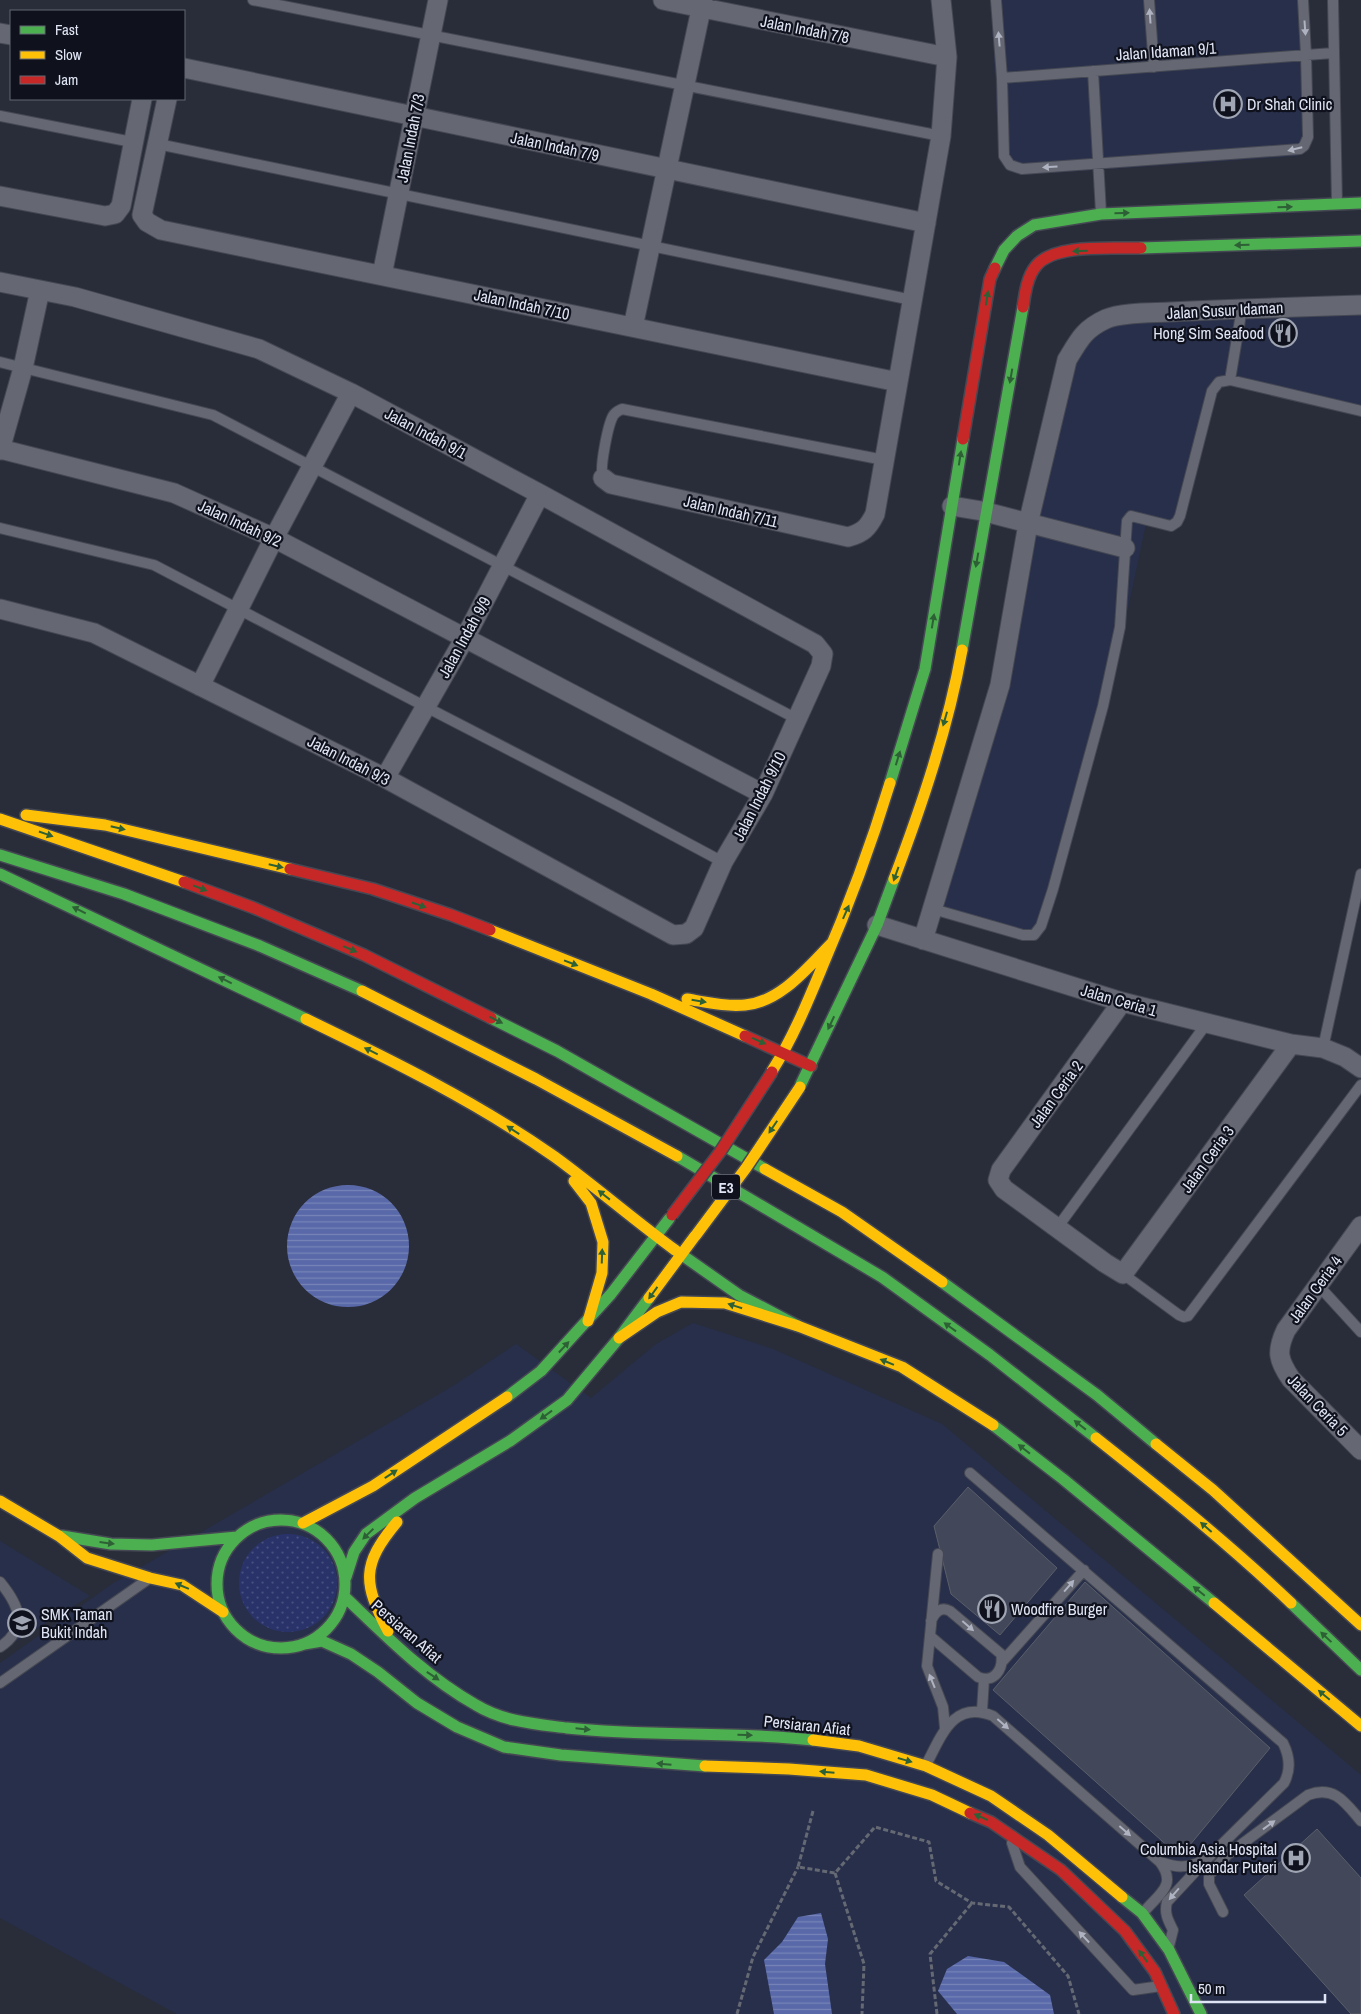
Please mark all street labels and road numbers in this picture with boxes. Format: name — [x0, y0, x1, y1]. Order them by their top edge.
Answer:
street label: Jalan Indah 7/8 — [759, 10, 851, 48]
street label: Jalan Idaman 9/1 — [1115, 36, 1218, 65]
street label: Jalan Indah 7/3 — [391, 92, 429, 184]
street label: Jalan Indah 7/9 — [509, 126, 601, 166]
street label: Jalan Indah 7/10 — [472, 283, 572, 325]
street label: Jalan Susur Idaman — [1166, 296, 1284, 324]
street label: Jalan Indah 9/1 — [381, 402, 471, 464]
street label: Jalan Indah 7/11 — [682, 489, 781, 533]
street label: Jalan Indah 9/2 — [195, 494, 285, 552]
street label: Jalan Indah 9/9 — [433, 592, 495, 682]
street label: Jalan Indah 9/3 — [304, 730, 394, 790]
street label: Jalan Indah 9/10 — [727, 748, 791, 844]
street label: Jalan Ceria 1 — [1078, 979, 1160, 1022]
street label: Jalan Ceria 2 — [1024, 1056, 1088, 1132]
street label: Jalan Ceria 3 — [1175, 1121, 1239, 1197]
road number: E3 — [712, 1174, 740, 1200]
street label: Jalan Ceria 4 — [1283, 1251, 1347, 1327]
street label: Jalan Ceria 5 — [1283, 1369, 1353, 1441]
street label: Persiaran Afiat — [367, 1594, 447, 1668]
street label: Persiaran Afiat — [763, 1710, 852, 1741]

